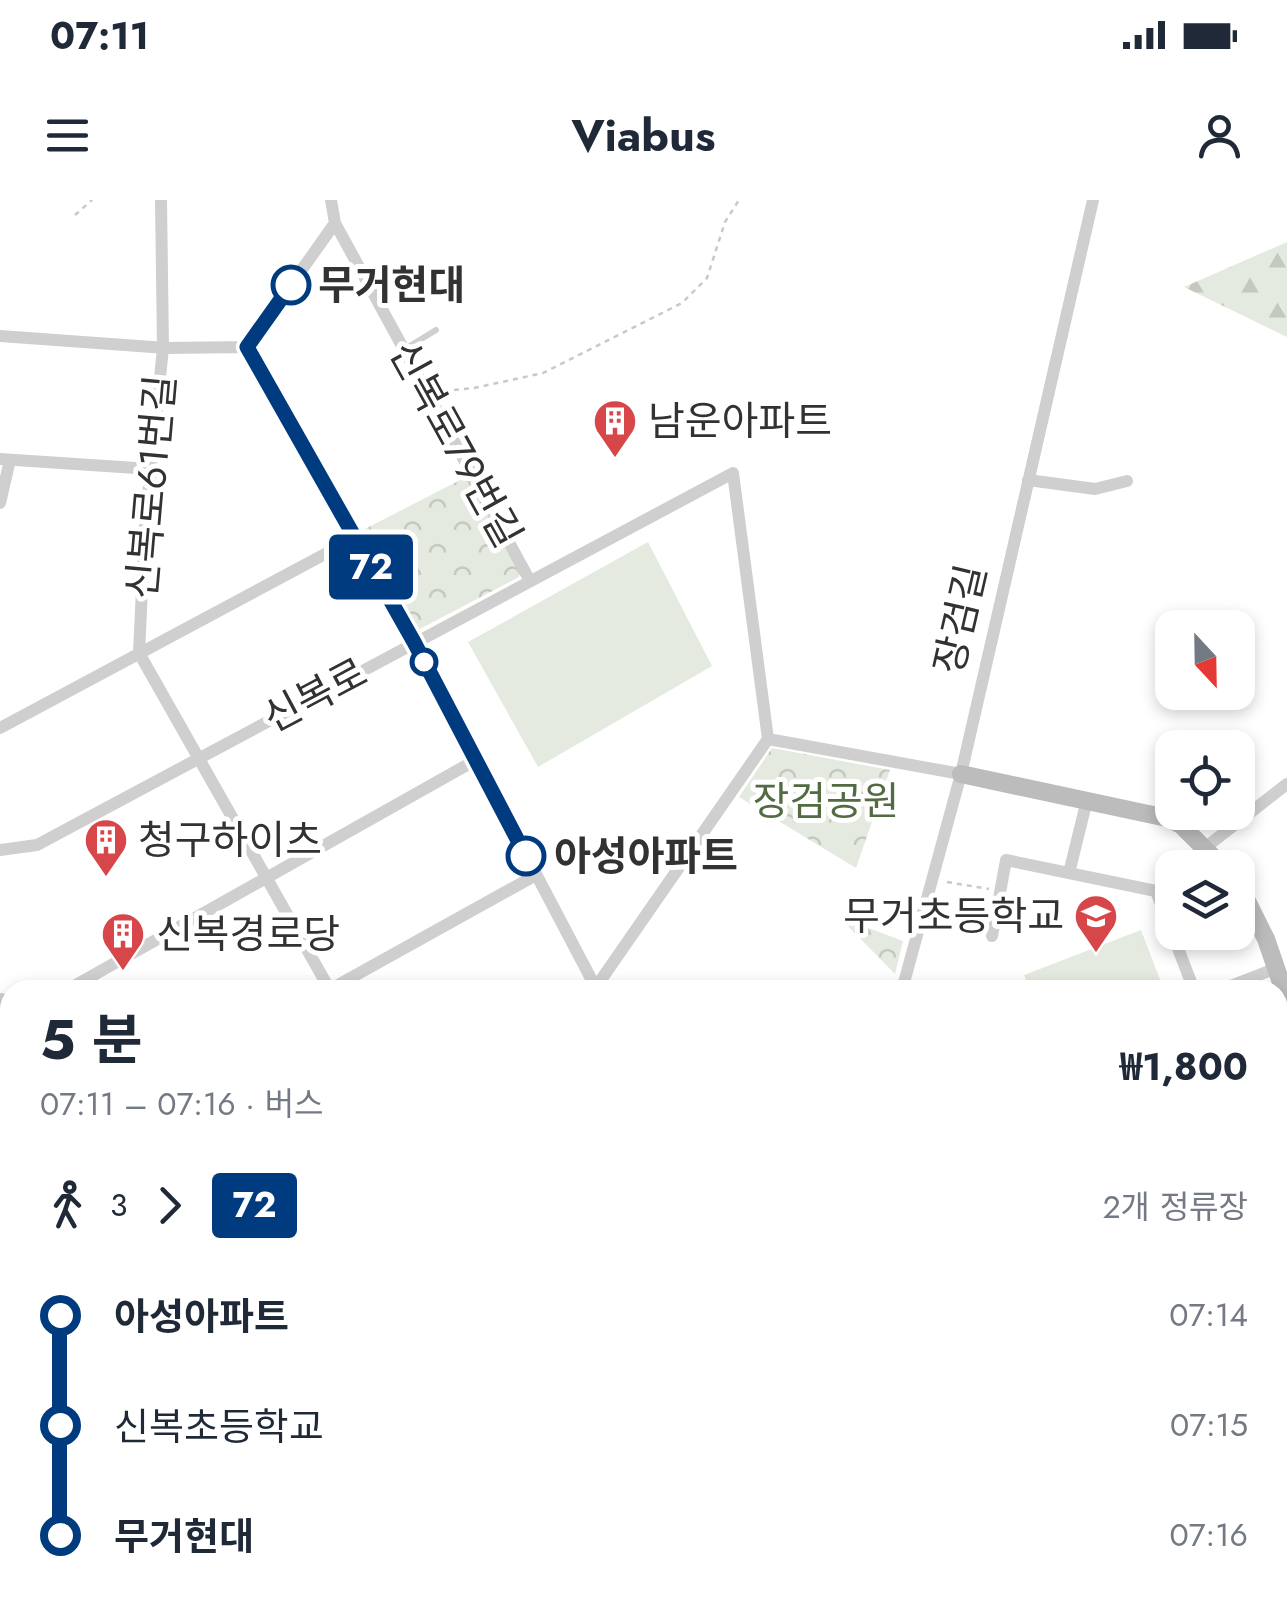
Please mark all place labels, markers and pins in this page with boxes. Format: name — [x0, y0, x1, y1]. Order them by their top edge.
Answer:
place label: 무거현대 — [318, 256, 465, 314]
marker: 무거현대 — [272, 266, 310, 304]
place label: 남운아파트 — [648, 392, 832, 450]
building icon: 남운아파트 — [592, 398, 638, 459]
unlabelled marker — [411, 649, 437, 675]
place label: 청구하이츠 — [138, 811, 322, 869]
building icon: 청구하이츠 — [83, 817, 129, 878]
place label: 아성아파트 — [554, 827, 738, 885]
marker: 아성아파트 — [507, 837, 545, 875]
place label: 무거초등학교 — [843, 887, 1064, 945]
school or university icon: 무거초등학교 — [1073, 893, 1119, 954]
place label: 신복경로당 — [156, 905, 340, 963]
building icon: 신복경로당 — [100, 911, 146, 972]

